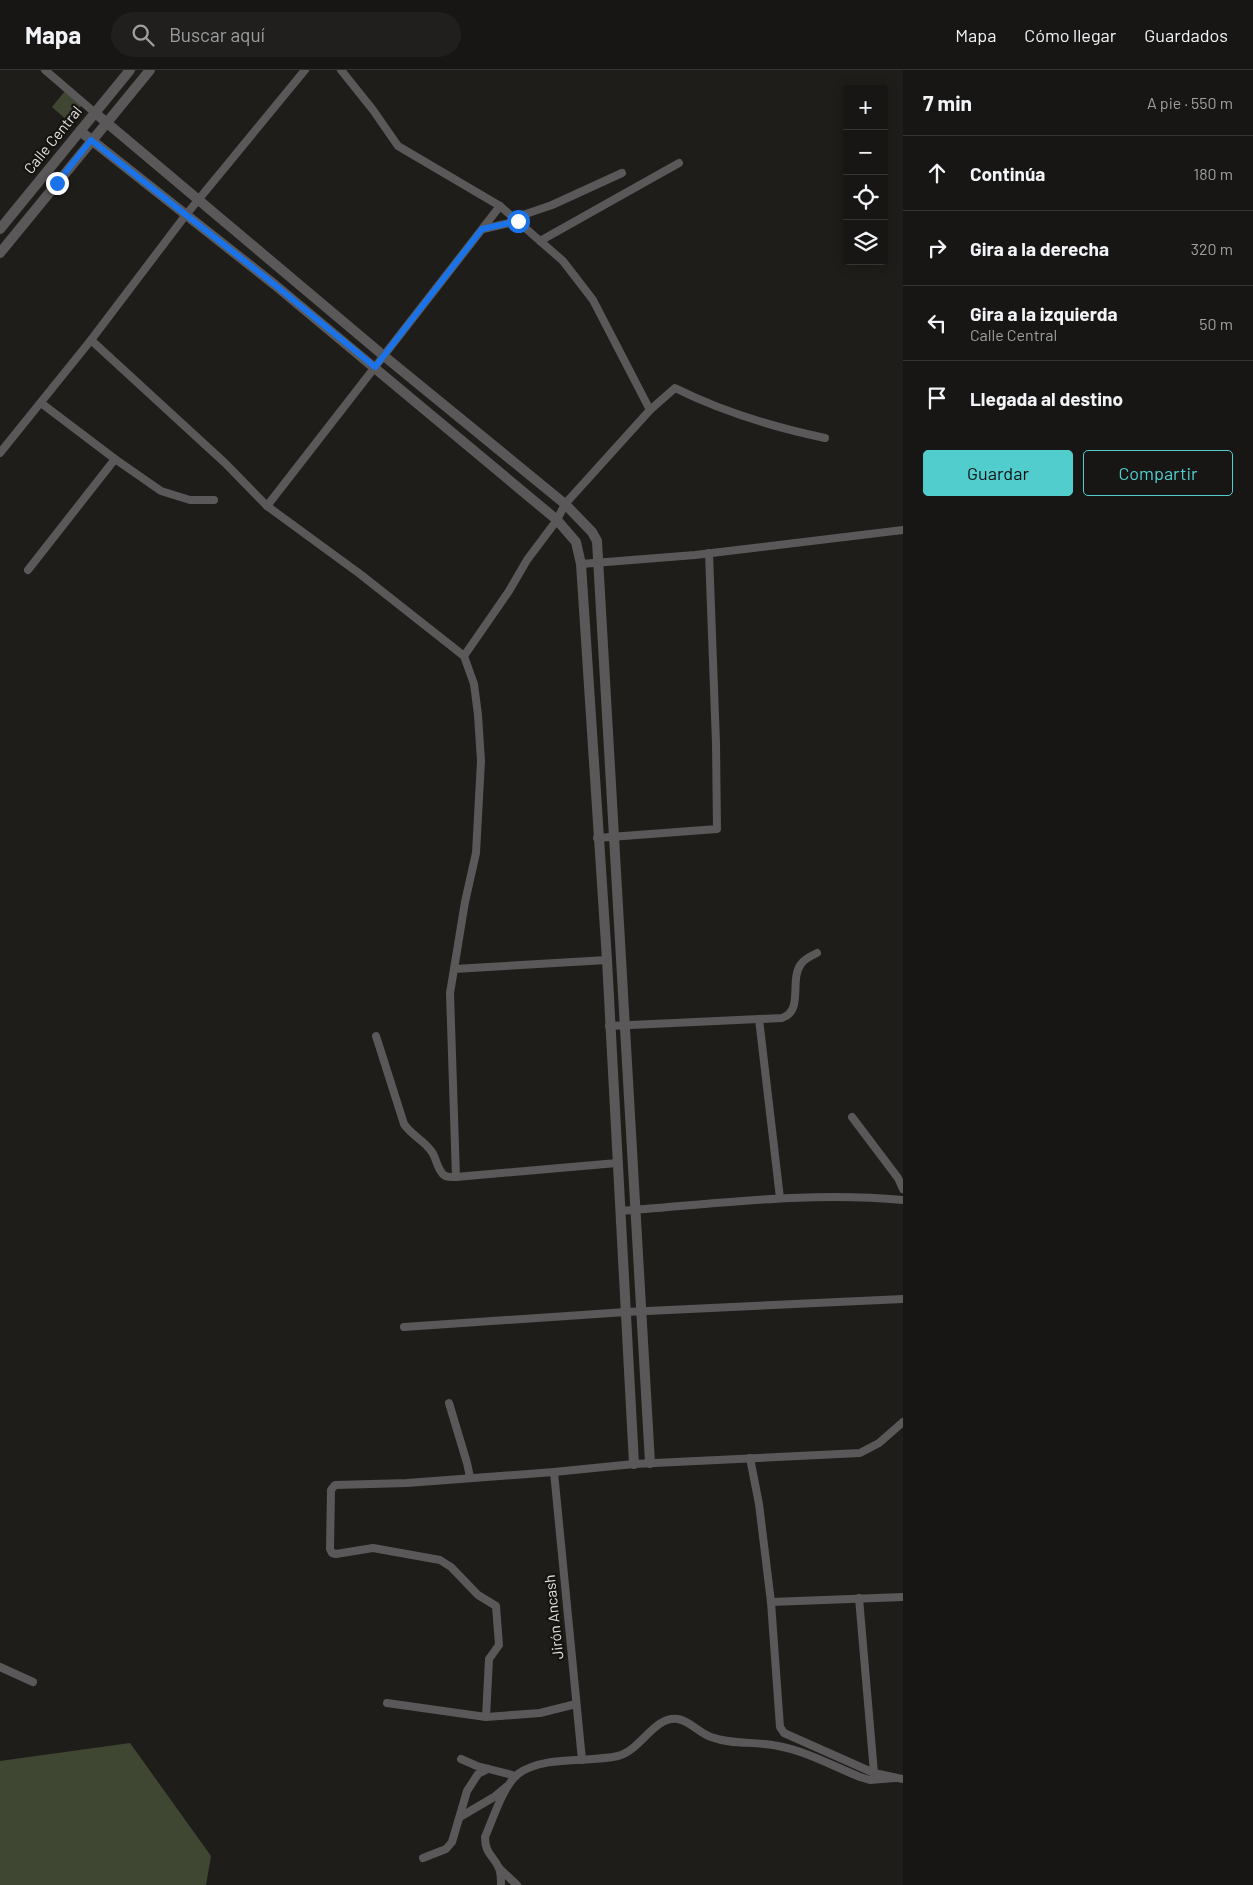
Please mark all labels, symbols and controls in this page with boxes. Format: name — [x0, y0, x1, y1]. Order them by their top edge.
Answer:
search box — [111, 12, 461, 57]
text: Mapa — [25, 20, 81, 49]
icon: search — [129, 21, 157, 49]
text: Buscar aquí — [169, 23, 265, 46]
text: Mapa — [955, 24, 996, 46]
text: Cómo llegar — [1024, 24, 1116, 46]
text: Guardados — [1144, 24, 1228, 46]
map controls — [843, 85, 888, 265]
button: + — [843, 85, 888, 130]
text: 7 min — [923, 90, 972, 115]
text: A pie · 550 m — [1147, 93, 1233, 112]
street label: Calle Central — [20, 102, 85, 177]
button: − — [843, 130, 888, 175]
icon: ahead — [923, 159, 951, 187]
text: Continúa — [970, 162, 1045, 185]
text: 180 m — [1194, 164, 1233, 183]
route end — [46, 172, 69, 195]
button: locate — [843, 175, 888, 220]
route start — [507, 210, 530, 233]
button: layers — [843, 220, 888, 265]
icon: right — [923, 234, 951, 262]
text: Gira a la derecha — [970, 237, 1109, 260]
text: 320 m — [1191, 239, 1233, 258]
text: Gira a la izquierda — [970, 302, 1118, 325]
icon: left — [923, 309, 951, 337]
text: 50 m — [1199, 314, 1233, 333]
text: Calle Central — [970, 325, 1057, 344]
icon: arrive — [923, 384, 951, 412]
text: Llegada al destino — [970, 387, 1123, 410]
button: Guardar — [923, 450, 1073, 496]
button: Compartir — [1083, 450, 1233, 496]
street label: Jirón Ancash — [540, 1574, 566, 1660]

